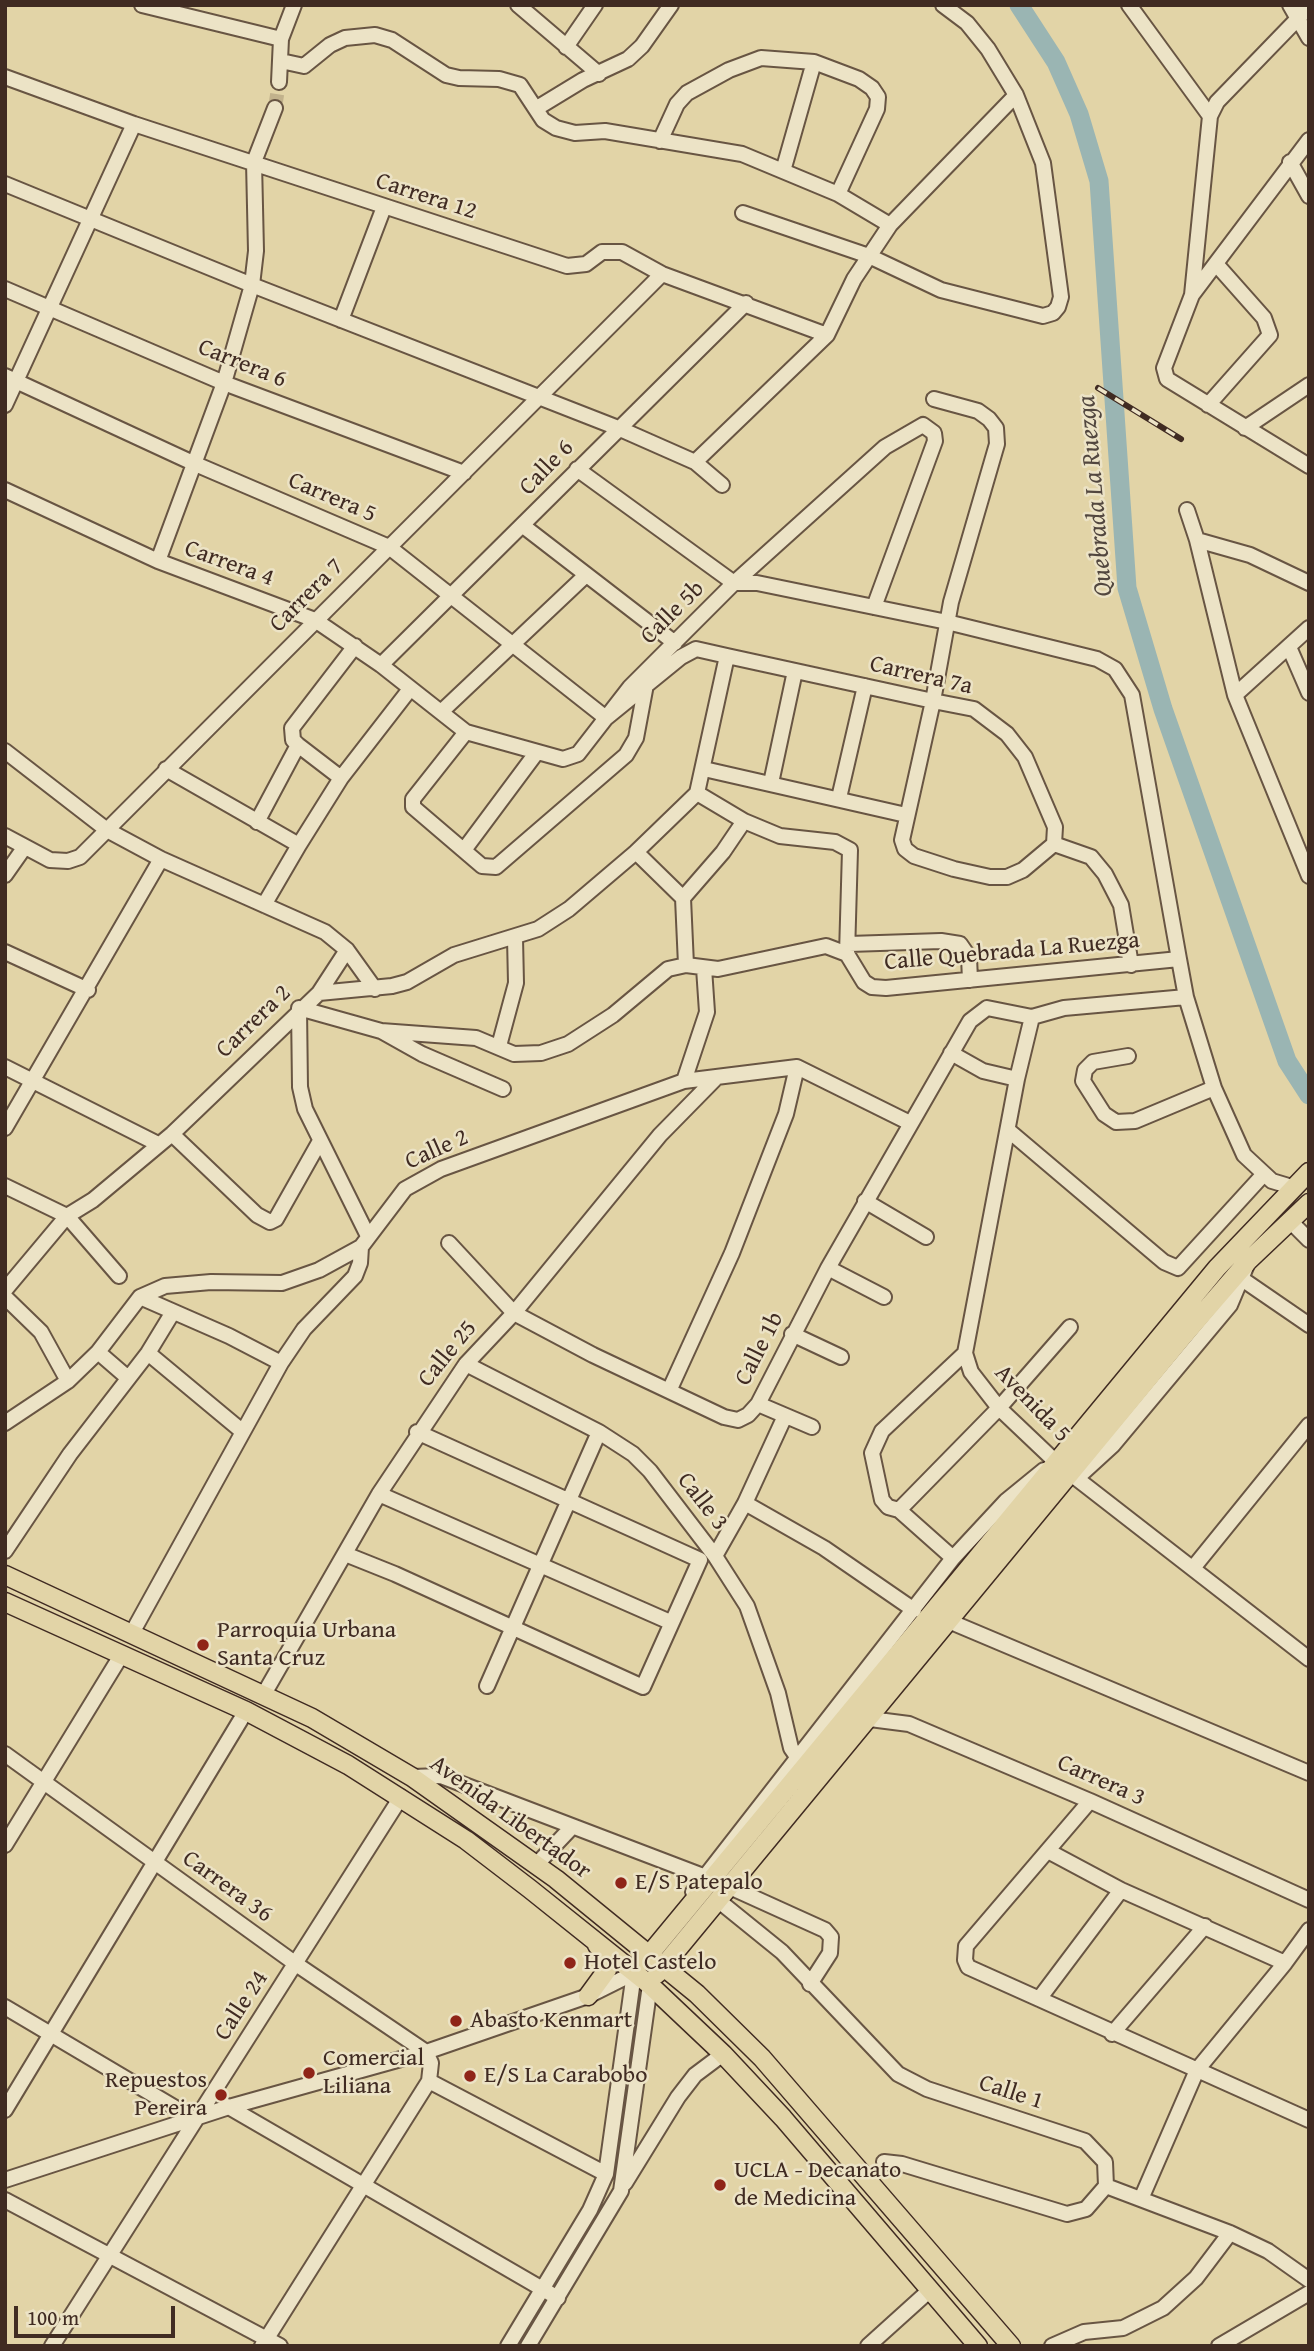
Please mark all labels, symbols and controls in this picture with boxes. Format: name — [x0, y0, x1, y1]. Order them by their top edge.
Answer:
street label: Carrera 12 — [372, 167, 480, 227]
street label: Carrera 6 — [194, 333, 290, 395]
water label: Quebrada La Ruezga — [1072, 394, 1120, 598]
street label: Calle 6 — [514, 434, 580, 502]
street label: Carrera 5 — [284, 467, 380, 529]
street label: Carrera 4 — [180, 535, 278, 593]
street label: Carrera 7 — [264, 553, 350, 639]
street label: Calle 5b — [635, 575, 711, 651]
street label: Carrera 7a — [867, 650, 975, 702]
street label: Calle Quebrada La Ruezga — [883, 926, 1141, 978]
street label: Carrera 2 — [211, 979, 297, 1065]
street label: Calle 2 — [401, 1123, 473, 1177]
street label: Calle 1b — [729, 1308, 791, 1390]
street label: Calle 25 — [412, 1315, 484, 1393]
street label: Avenida 5 — [988, 1359, 1076, 1449]
street label: Calle 3 — [670, 1467, 734, 1537]
place label: Parroquia Urbana Santa Cruz — [217, 1617, 396, 1673]
marker: Parroquia Urbana Santa Cruz — [195, 1637, 211, 1653]
street label: Carrera 3 — [1053, 1749, 1149, 1813]
street label: Avenida Libertador — [424, 1750, 596, 1886]
street label: Carrera 36 — [176, 1845, 278, 1929]
place label: E/S Patepalo — [635, 1869, 763, 1897]
marker: E/S Patepalo — [613, 1875, 629, 1891]
place label: Hotel Castelo — [584, 1949, 717, 1977]
marker: Hotel Castelo — [562, 1955, 578, 1971]
street label: Calle 24 — [209, 1966, 275, 2046]
place label: Abasto Kenmart — [470, 2007, 632, 2035]
marker: Abasto Kenmart — [448, 2013, 464, 2029]
place label: Comercial Liliana — [323, 2045, 424, 2101]
place label: E/S La Carabobo — [484, 2062, 648, 2090]
marker: Comercial Liliana — [301, 2065, 317, 2081]
place label: Repuestos Pereira — [105, 2067, 207, 2123]
marker: E/S La Carabobo — [462, 2068, 478, 2084]
street label: Calle 1 — [975, 2069, 1047, 2117]
marker: Repuestos Pereira — [213, 2087, 229, 2103]
place label: UCLA - Decanato de Medicina — [734, 2157, 901, 2213]
marker: UCLA - Decanato de Medicina — [712, 2177, 728, 2193]
scale bar — [18, 2292, 178, 2336]
text: 100 m — [27, 2302, 79, 2333]

